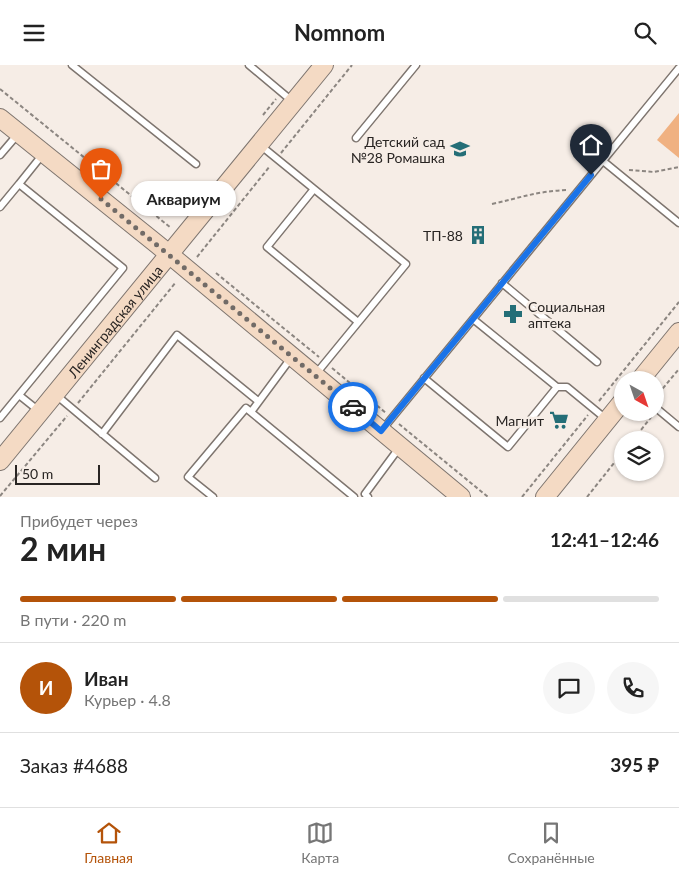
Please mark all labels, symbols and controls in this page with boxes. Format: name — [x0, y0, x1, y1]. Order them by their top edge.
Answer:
icon: menu — [20, 19, 48, 47]
text: Nomnom — [294, 19, 385, 46]
icon: search — [631, 19, 659, 47]
pin — [570, 124, 612, 175]
icon: home — [577, 131, 605, 159]
place label: Детский сад №28 Ромашка — [350, 133, 445, 166]
school or university icon: Детский сад №28 Ромашка — [449, 138, 471, 160]
pin — [80, 148, 122, 199]
icon: bag — [87, 155, 115, 183]
callout: Аквариум — [131, 181, 236, 217]
text: Аквариум — [146, 189, 221, 208]
building icon: ТП-88 — [467, 224, 489, 246]
place label: ТП-88 — [423, 227, 463, 244]
street label: Ленинградская улица — [63, 261, 166, 381]
place label: Социальная аптека — [528, 298, 605, 331]
pharmacy icon: Социальная аптека — [502, 303, 524, 325]
north arrow — [614, 371, 664, 421]
map controls — [614, 371, 664, 481]
courier — [328, 382, 378, 432]
icon: car — [339, 393, 367, 421]
supermarket icon: Магнит — [548, 409, 570, 431]
place label: Магнит — [495, 412, 544, 429]
button: layers — [614, 431, 664, 481]
scale bar — [15, 462, 100, 485]
text: 50 m — [22, 465, 53, 482]
text: Прибудет через — [20, 511, 138, 530]
text: 12:41–12:46 — [550, 528, 659, 551]
text: 2 мин — [20, 529, 106, 568]
text: В пути · 220 m — [20, 610, 126, 629]
button: chat — [543, 662, 595, 714]
button: phone — [607, 662, 659, 714]
text: Иван — [84, 667, 129, 690]
text: И — [39, 676, 53, 699]
text: Курьер · 4.8 — [84, 690, 171, 709]
text: 395 ₽ — [610, 753, 659, 776]
text: Заказ #4688 — [20, 754, 128, 777]
tab: Главная — [84, 819, 133, 866]
tab: Карта — [301, 819, 339, 866]
tab: Сохранённые — [508, 819, 595, 866]

